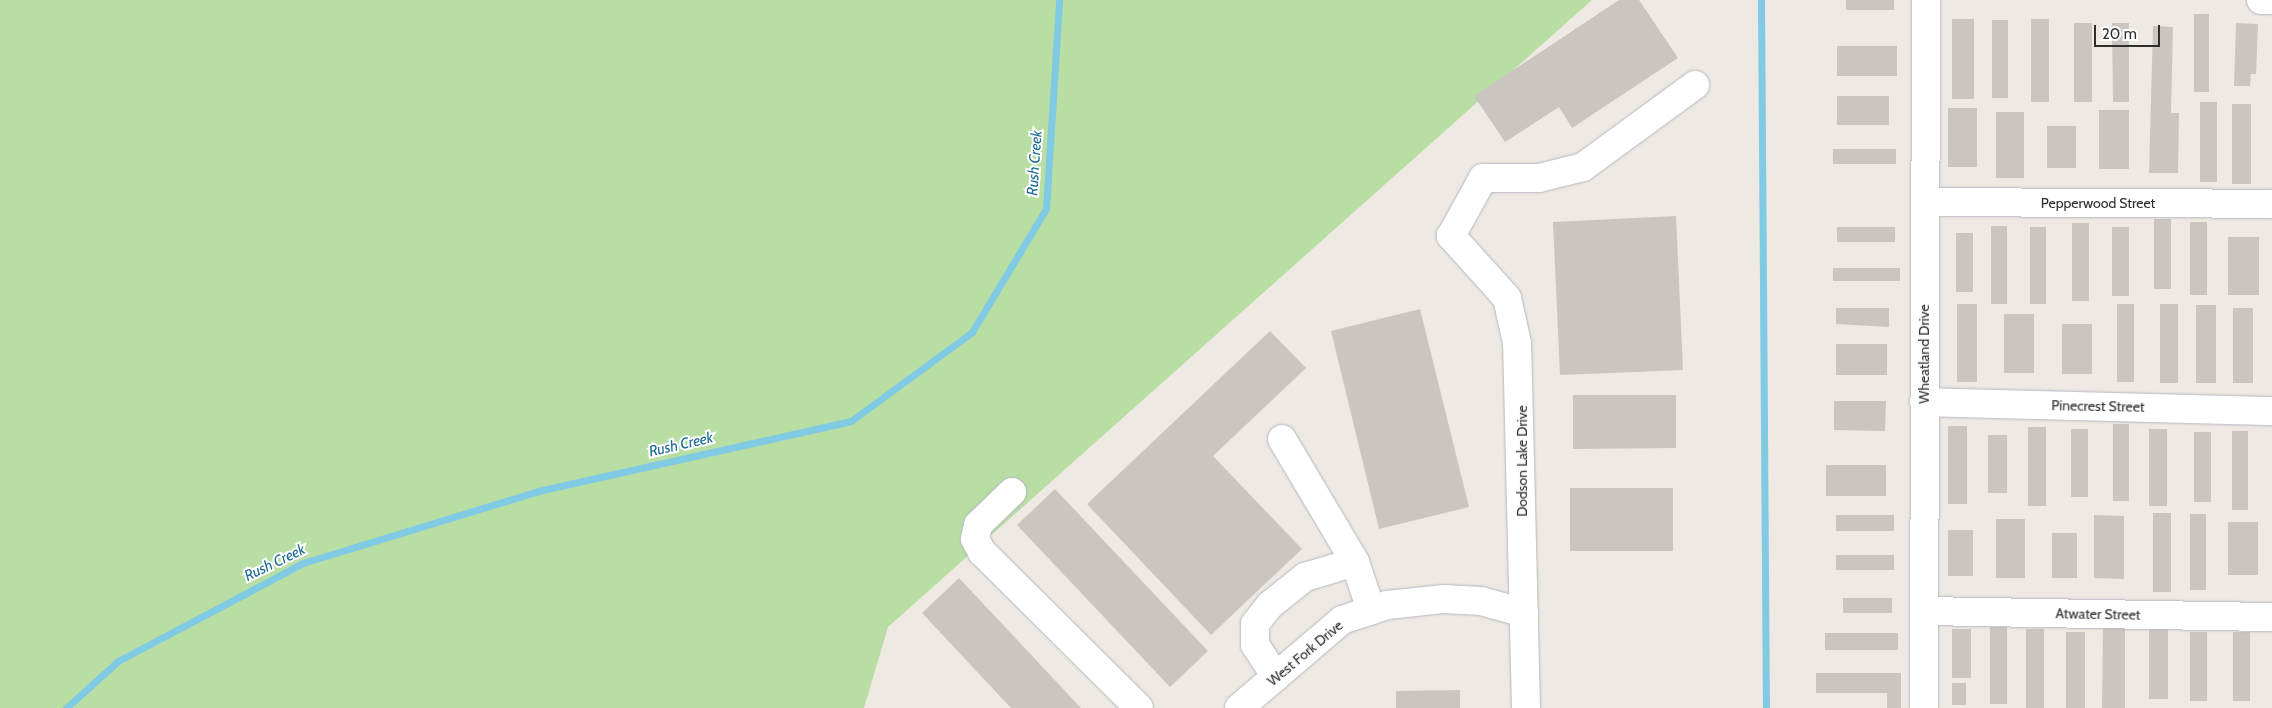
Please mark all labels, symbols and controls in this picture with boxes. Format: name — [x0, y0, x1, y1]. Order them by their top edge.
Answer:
scale bar — [2097, 15, 2163, 47]
text: 20 m — [2102, 25, 2137, 43]
water label: Rush Creek — [1024, 130, 1046, 196]
street label: Pepperwood Street — [2041, 195, 2155, 211]
street label: Wheatland Drive — [1916, 304, 1932, 404]
street label: Pinecrest Street — [2051, 397, 2145, 415]
street label: Dodson Lake Drive — [1514, 405, 1530, 517]
water label: Rush Creek — [647, 429, 715, 461]
water label: Rush Creek — [242, 541, 308, 585]
street label: Atwater Street — [2055, 605, 2141, 623]
street label: West Fork Drive — [1264, 617, 1346, 689]

